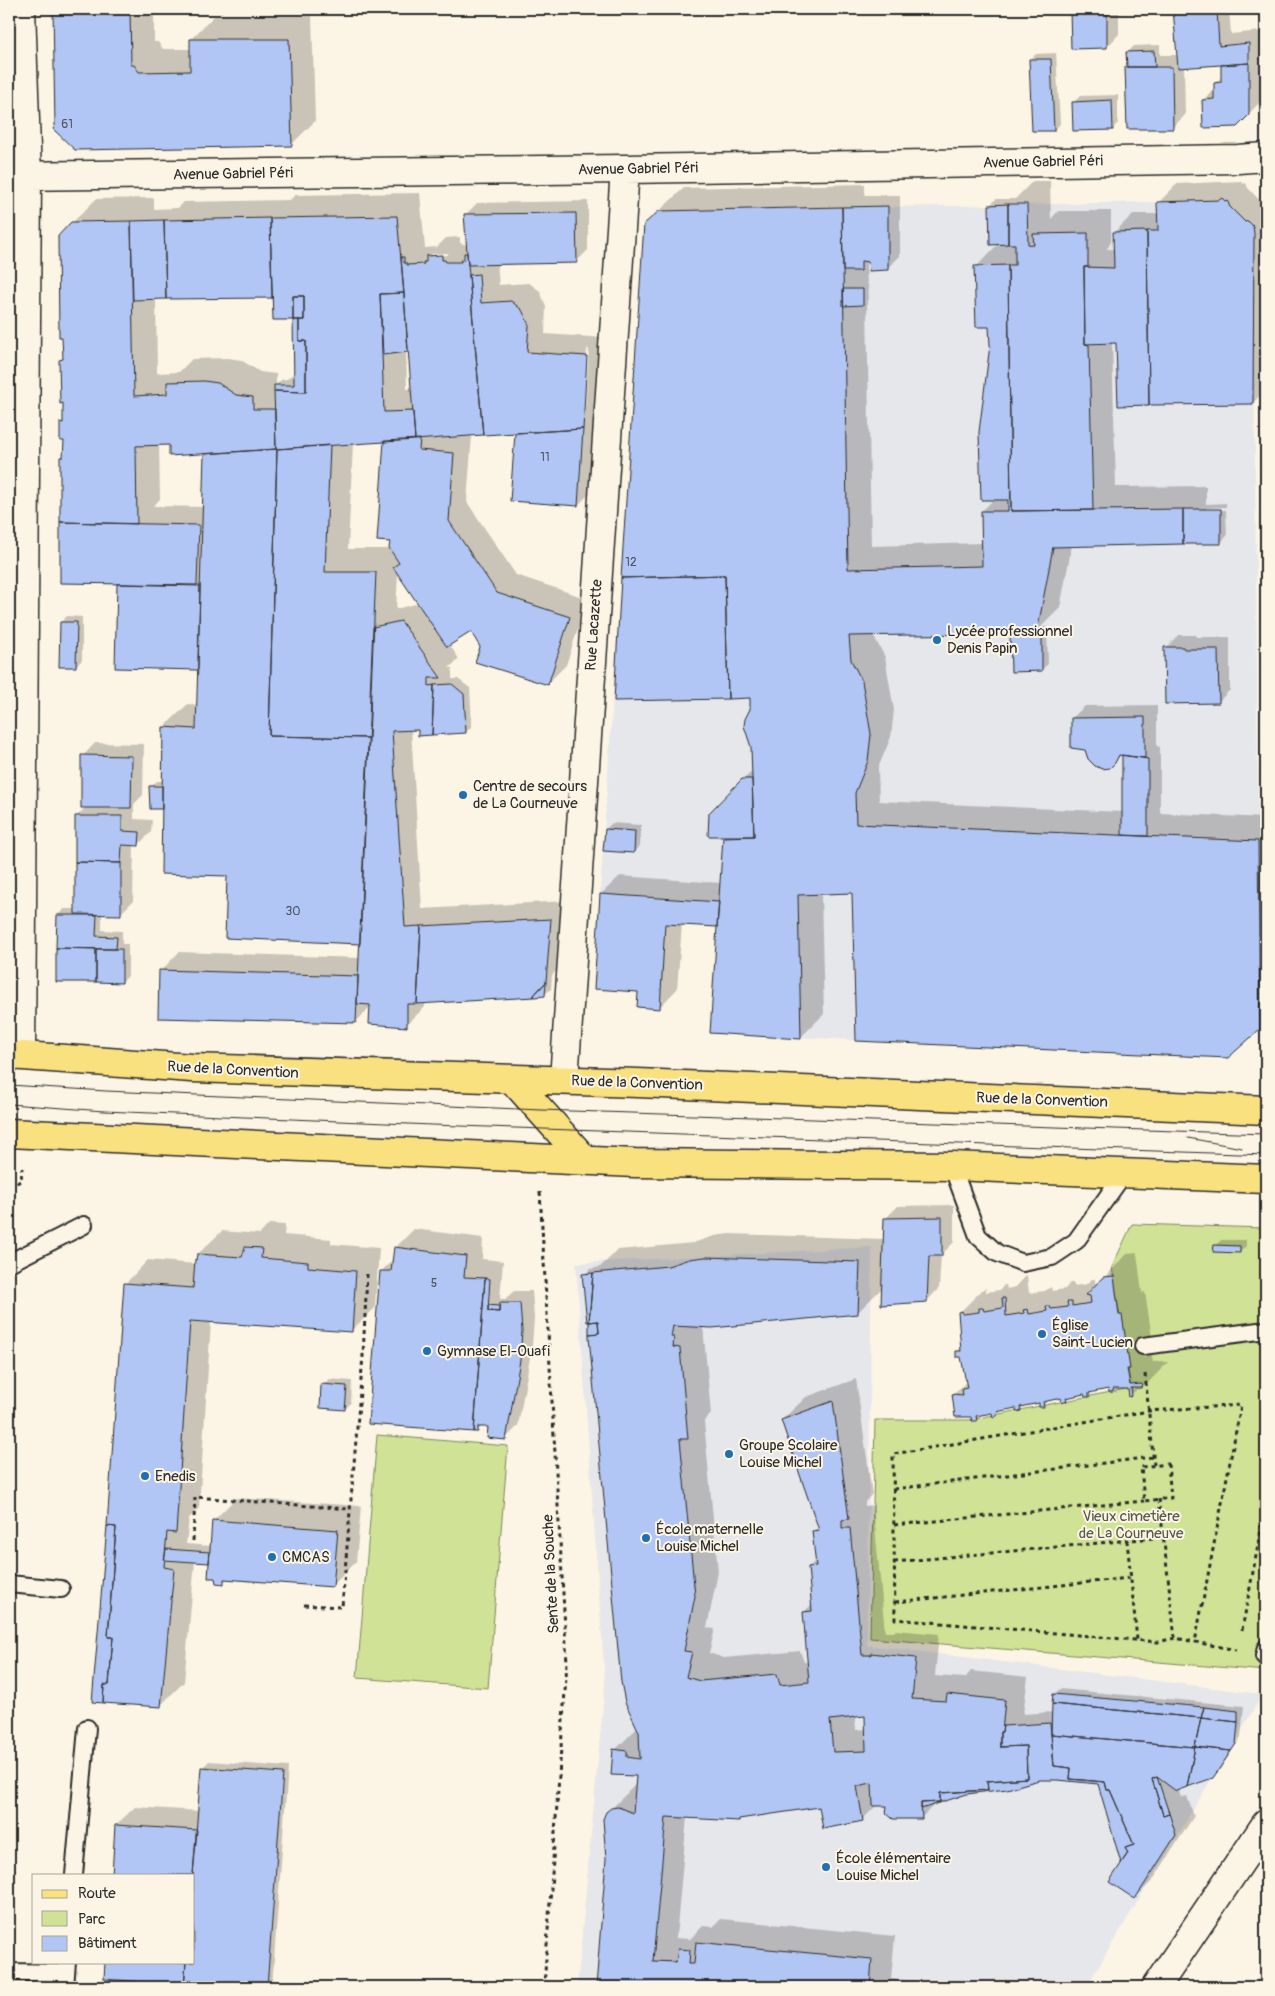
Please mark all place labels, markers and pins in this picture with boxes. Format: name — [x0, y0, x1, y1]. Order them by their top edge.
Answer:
place label: Lycée professionnel Denis Papin — [947, 622, 1073, 658]
marker: Lycée professionnel Denis Papin — [931, 634, 943, 646]
place label: Centre de secours de La Courneuve — [473, 777, 587, 813]
marker: Centre de secours de La Courneuve — [457, 789, 469, 801]
place label: Église Saint-Lucien — [1052, 1316, 1133, 1352]
marker: Église Saint-Lucien — [1036, 1328, 1048, 1340]
place label: Gymnase El-Ouafi — [437, 1342, 550, 1361]
marker: Gymnase El-Ouafi — [421, 1345, 433, 1357]
place label: Groupe Scolaire Louise Michel — [739, 1436, 838, 1472]
marker: Groupe Scolaire Louise Michel — [723, 1448, 735, 1460]
place label: Enedis — [155, 1467, 196, 1486]
marker: Enedis — [139, 1470, 151, 1482]
place label: École maternelle Louise Michel — [656, 1520, 764, 1556]
marker: École maternelle Louise Michel — [640, 1532, 652, 1544]
place label: CMCAS — [282, 1548, 330, 1567]
marker: CMCAS — [266, 1551, 278, 1563]
place label: École élémentaire Louise Michel — [836, 1849, 951, 1885]
marker: École élémentaire Louise Michel — [820, 1861, 832, 1873]

